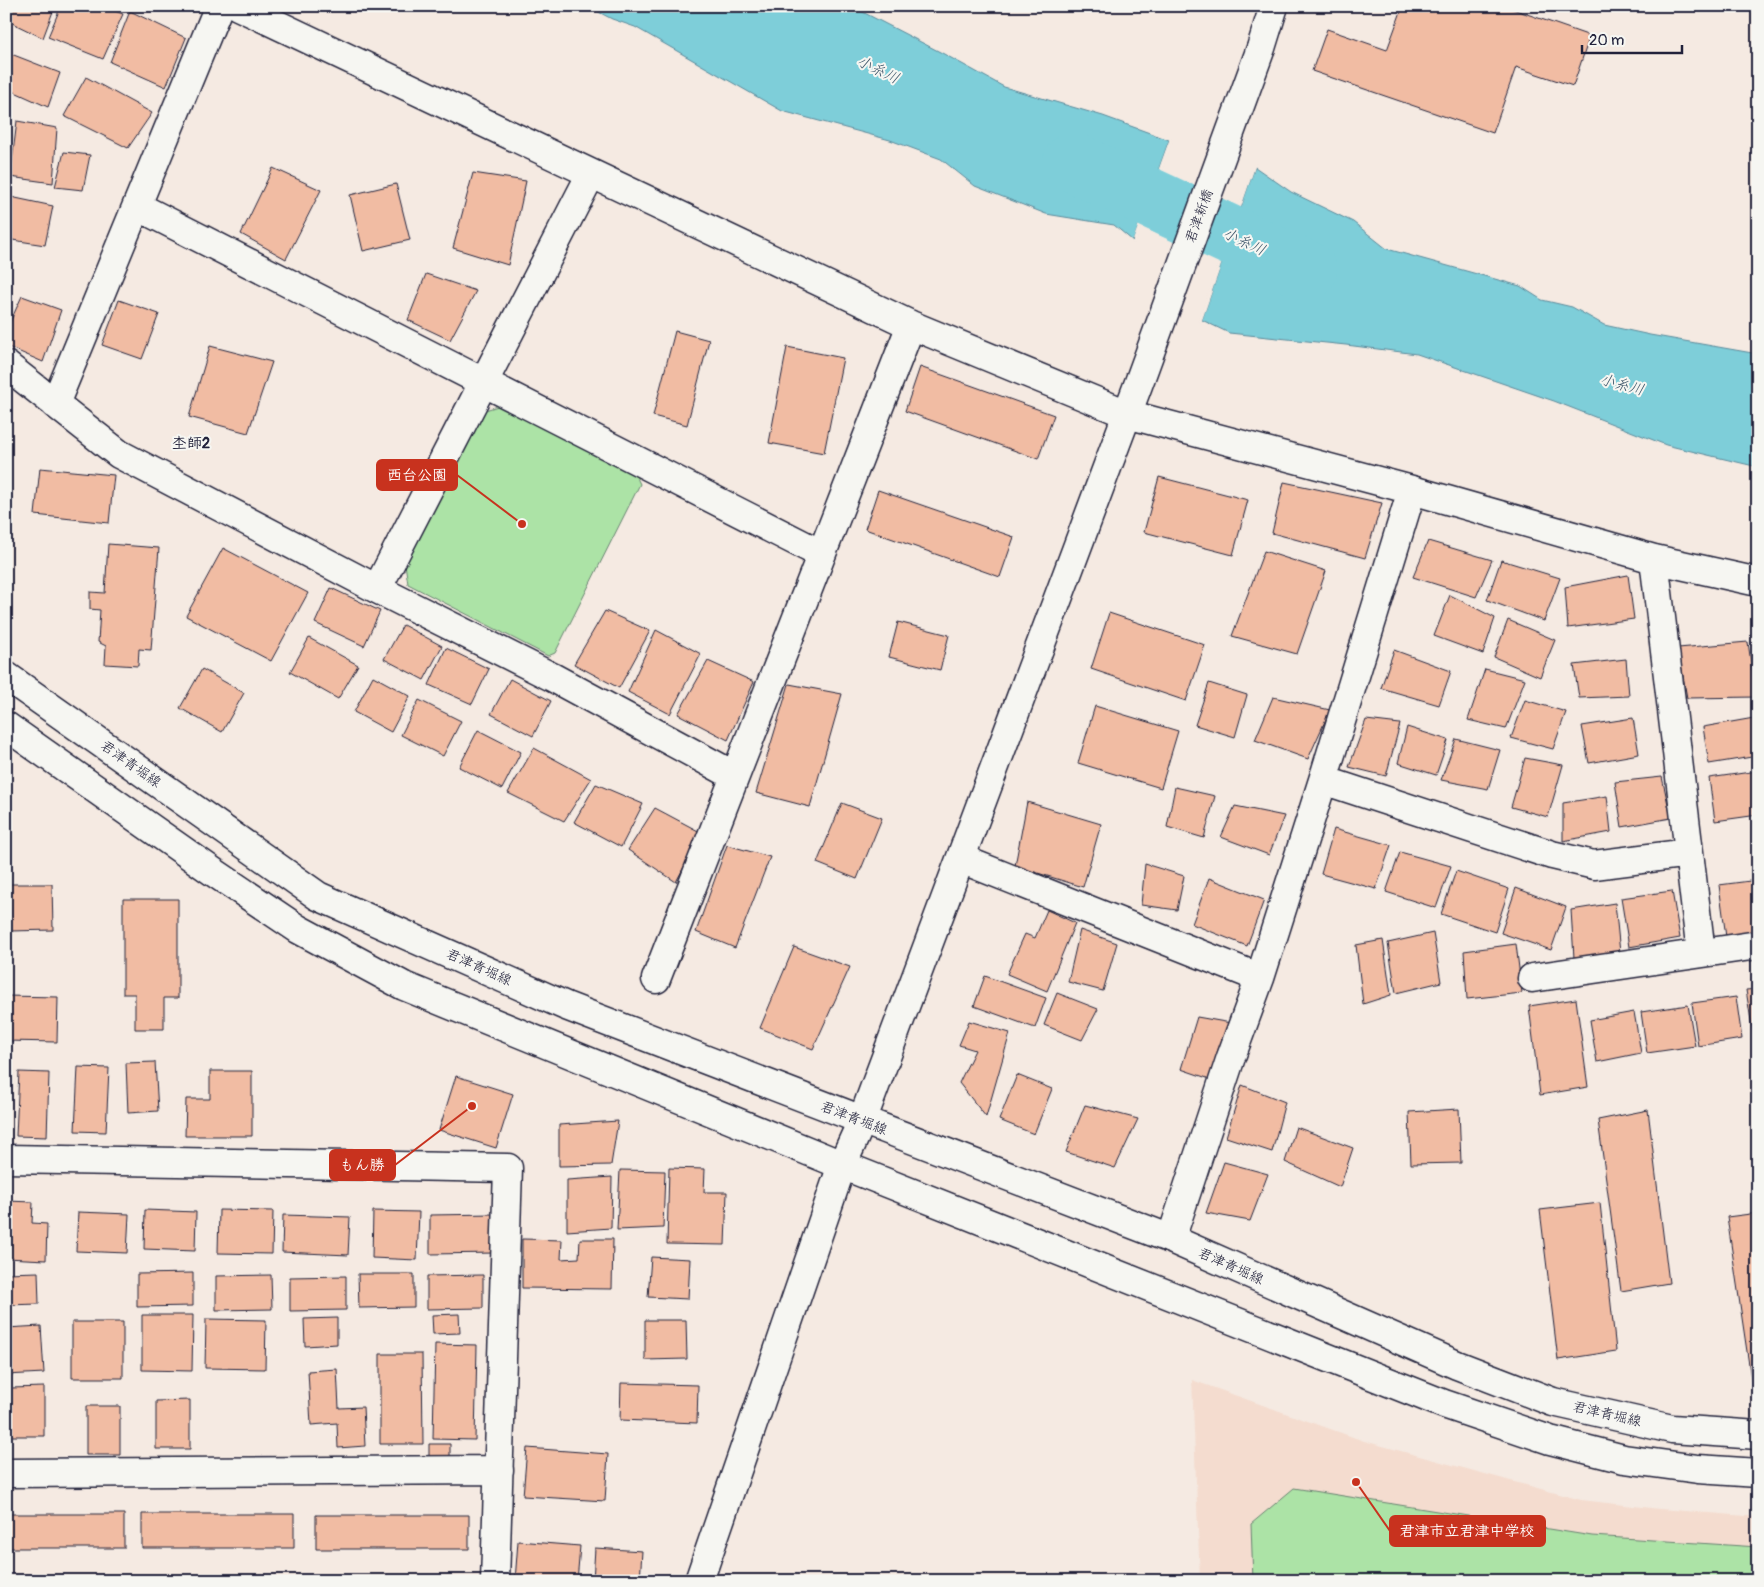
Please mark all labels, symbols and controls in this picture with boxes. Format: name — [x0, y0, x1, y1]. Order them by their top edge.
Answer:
scale bar — [1582, 22, 1682, 54]
text: 20 m — [1589, 31, 1624, 50]
water label: 小糸川 — [854, 52, 902, 88]
street label: 君津新橋 — [1181, 187, 1217, 245]
water label: 小糸川 — [1220, 224, 1268, 260]
water label: 小糸川 — [1598, 370, 1646, 400]
district label: 杢師2 — [172, 434, 210, 453]
callout: 西台公園 — [377, 460, 457, 490]
text: 西台公園 — [387, 466, 447, 485]
street label: 君津青堀線 — [97, 737, 165, 791]
street label: 君津青堀線 — [444, 945, 514, 989]
street label: 君津青堀線 — [818, 1098, 890, 1138]
callout: もん勝 — [330, 1150, 395, 1180]
text: もん勝 — [339, 1156, 385, 1175]
street label: 君津青堀線 — [1196, 1244, 1266, 1288]
street label: 君津青堀線 — [1571, 1398, 1643, 1430]
callout: 君津市立君津中学校 — [1390, 1516, 1545, 1546]
text: 君津市立君津中学校 — [1399, 1522, 1535, 1541]

